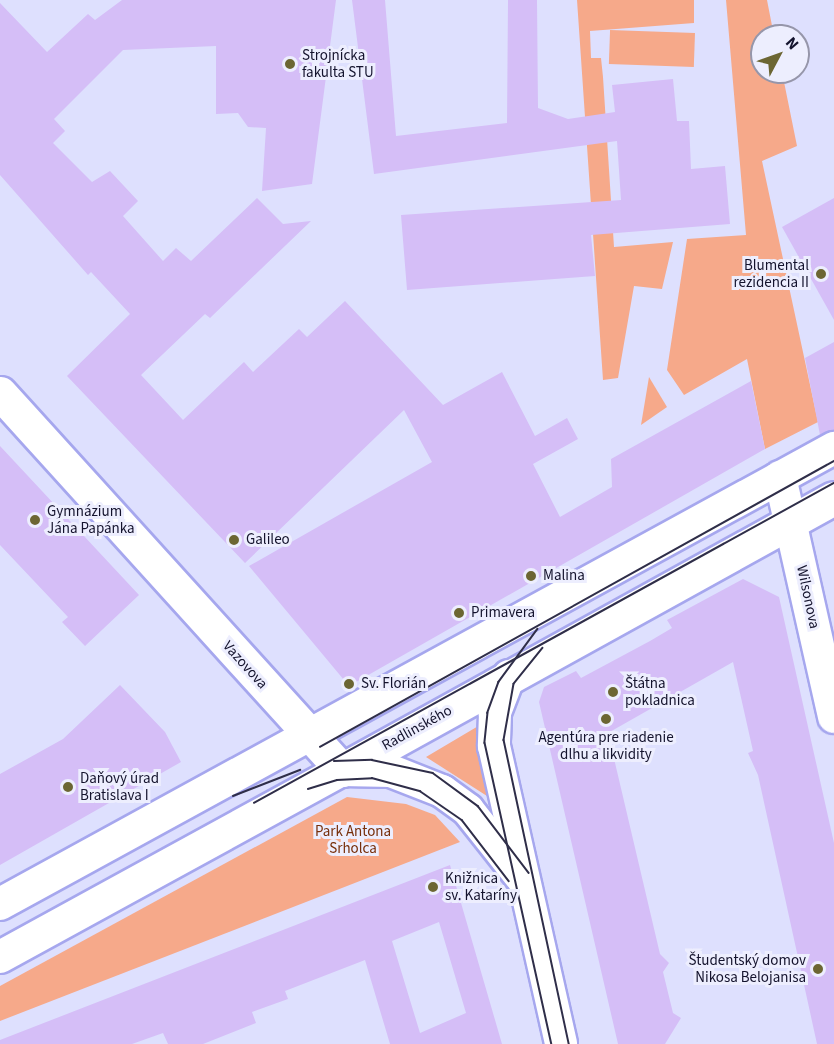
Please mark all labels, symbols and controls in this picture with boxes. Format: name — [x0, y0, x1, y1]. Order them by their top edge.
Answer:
north arrow — [750, 24, 810, 84]
text: N — [780, 32, 804, 55]
place label: Strojnícka fakulta STU — [302, 46, 374, 81]
marker: Strojnícka fakulta STU — [283, 57, 297, 71]
place label: Blumental rezidencia II — [733, 256, 809, 291]
marker: Blumental rezidencia II — [814, 267, 828, 281]
place label: Gymnázium Jána Papánka — [47, 502, 135, 537]
marker: Gymnázium Jána Papánka — [28, 513, 42, 527]
place label: Galileo — [246, 531, 290, 549]
marker: Galileo — [227, 533, 241, 547]
street label: Wilsonova — [793, 564, 823, 630]
place label: Malina — [543, 567, 585, 585]
marker: Malina — [524, 569, 538, 583]
place label: Primavera — [471, 604, 535, 622]
marker: Primavera — [452, 606, 466, 620]
street label: Vazovova — [219, 637, 271, 693]
place label: Štátna pokladnica — [625, 674, 695, 709]
place label: Sv. Florián — [361, 675, 426, 693]
marker: Sv. Florián — [342, 677, 356, 691]
marker: Štátna pokladnica — [606, 685, 620, 699]
street label: Radlinského — [379, 701, 455, 755]
marker: Agentúra pre riadenie dlhu a likvidity — [599, 712, 613, 726]
place label: Agentúra pre riadenie dlhu a likvidity — [538, 728, 674, 763]
place label: Daňový úrad Bratislava I — [80, 769, 159, 804]
marker: Daňový úrad Bratislava I — [61, 780, 75, 794]
park label: Park Antona Srholca — [315, 822, 391, 857]
place label: Knižnica sv. Kataríny — [445, 869, 517, 904]
marker: Knižnica sv. Kataríny — [426, 880, 440, 894]
place label: Študentský domov Nikosa Belojanisa — [689, 951, 806, 986]
marker: Študentský domov Nikosa Belojanisa — [811, 962, 825, 976]

